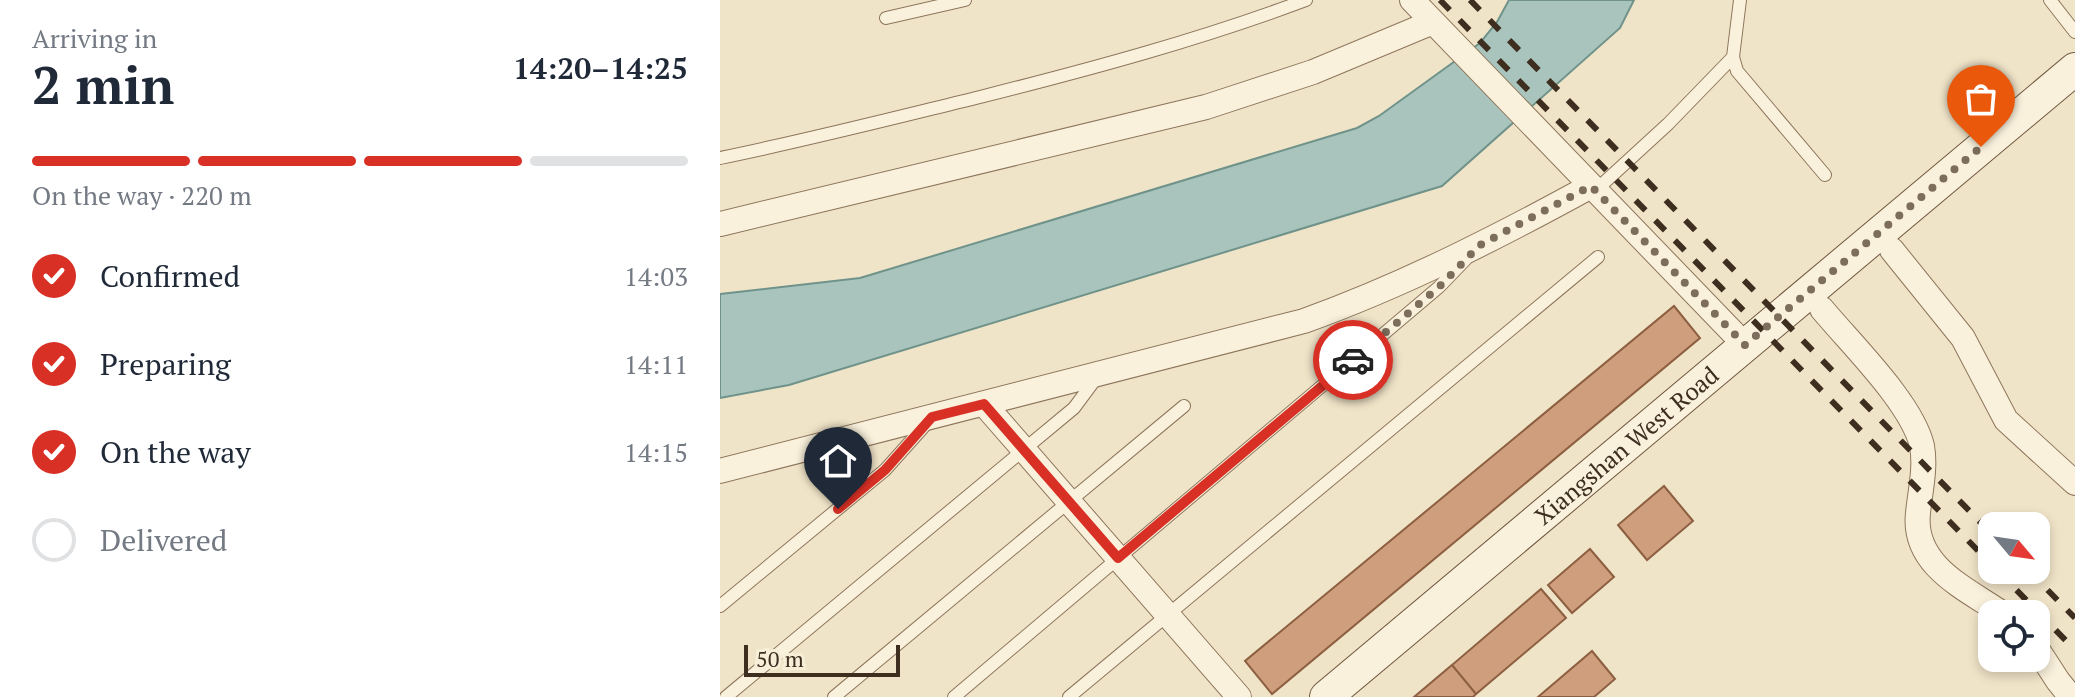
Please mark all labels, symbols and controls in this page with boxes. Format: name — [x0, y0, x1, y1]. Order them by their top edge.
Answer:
text: Arriving in — [32, 21, 157, 55]
text: 14:20–14:25 — [513, 48, 688, 88]
text: 2 min — [32, 50, 174, 119]
pin — [1947, 65, 2015, 147]
icon: bag — [1959, 77, 2003, 121]
text: On the way · 220 m — [32, 178, 252, 212]
icon: check — [32, 254, 76, 298]
text: Confirmed — [100, 256, 240, 296]
text: 14:03 — [624, 259, 688, 293]
courier — [1313, 320, 1393, 400]
icon: car — [1331, 338, 1375, 382]
icon: check — [32, 342, 76, 386]
text: Preparing — [100, 344, 231, 384]
text: 14:11 — [624, 347, 688, 381]
street label: Xiangshan West Road — [1528, 359, 1725, 532]
pin — [804, 427, 872, 509]
icon: check — [32, 430, 76, 474]
text: On the way — [100, 432, 251, 472]
text: 14:15 — [624, 435, 688, 469]
icon: home — [816, 439, 860, 483]
north arrow — [1978, 512, 2050, 584]
map controls — [1978, 512, 2050, 672]
text: Delivered — [100, 520, 227, 560]
button: locate — [1978, 600, 2050, 672]
scale bar — [744, 641, 900, 677]
text: 50 m — [756, 644, 804, 673]

